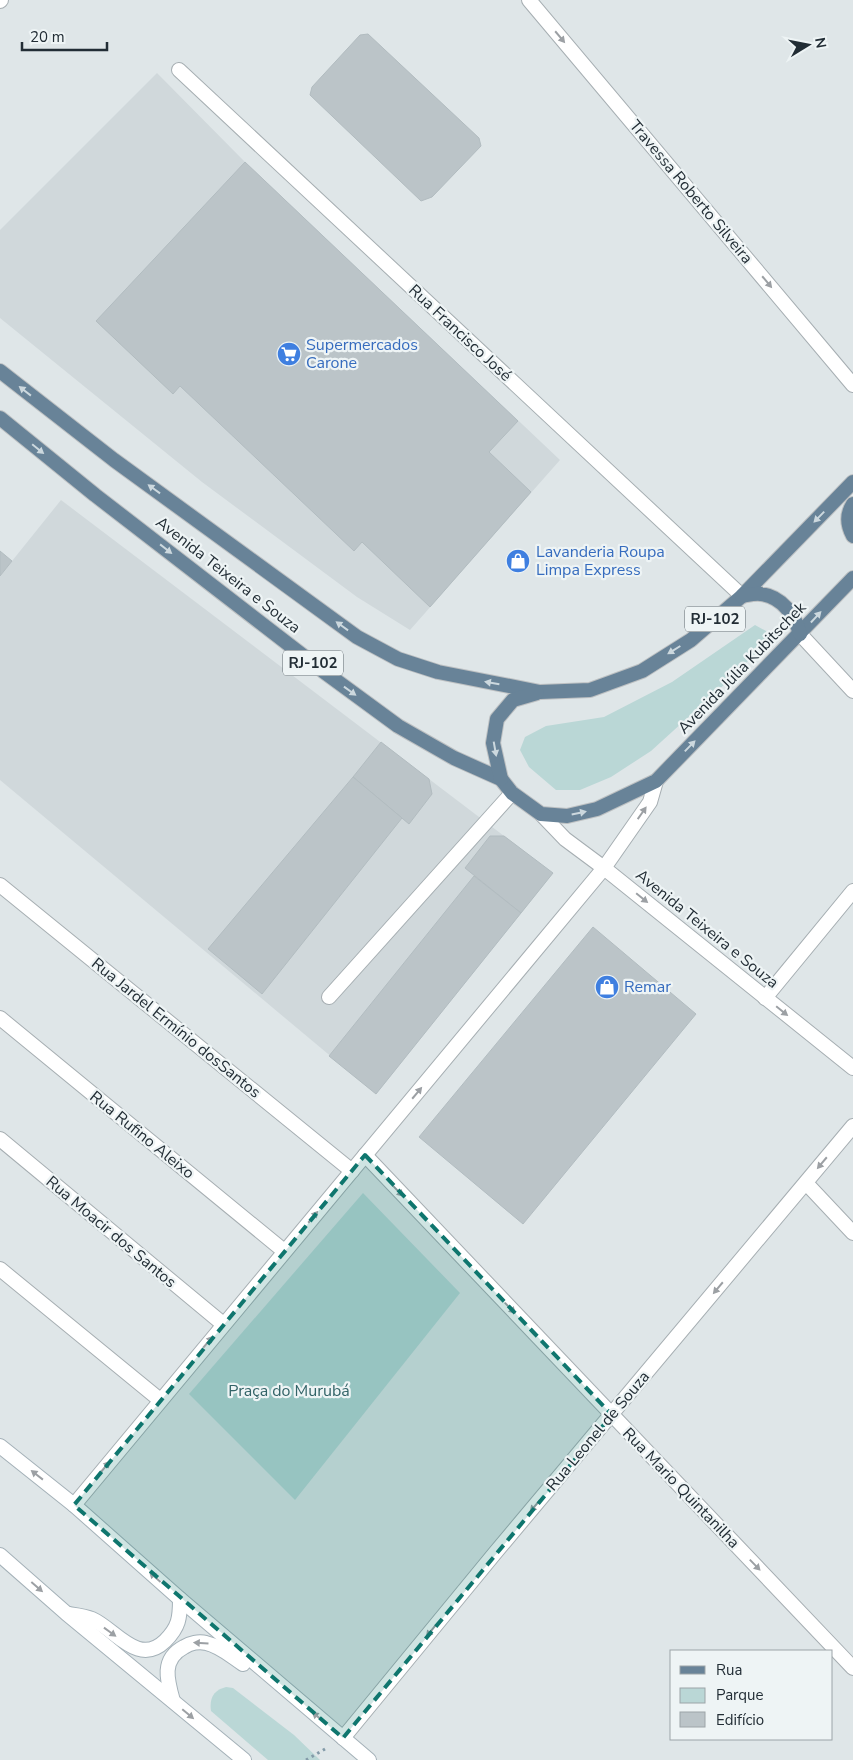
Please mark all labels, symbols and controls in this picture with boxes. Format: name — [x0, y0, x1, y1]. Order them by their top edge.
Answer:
scale bar — [22, 20, 108, 52]
north arrow — [783, 20, 833, 70]
text: 20 m — [30, 27, 65, 47]
one-way arrow — [555, 31, 566, 44]
text: N — [810, 36, 831, 50]
street label: Travessa Roberto Silveira — [624, 115, 758, 269]
one-way arrow — [761, 275, 772, 288]
street label: Rua Francisco José — [404, 279, 516, 387]
place label: Supermercados Carone — [306, 334, 418, 374]
supermarket icon: Supermercados Carone — [276, 341, 302, 367]
one-way arrow — [18, 385, 31, 396]
one-way arrow — [31, 443, 44, 454]
one-way arrow — [147, 484, 161, 494]
one-way arrow — [813, 511, 825, 523]
street label: Avenida Teixeira e Souza — [151, 512, 305, 638]
place label: Lavanderia Roupa Limpa Express — [536, 541, 665, 581]
one-way arrow — [159, 544, 172, 555]
shop icon: Lavanderia Roupa Limpa Express — [505, 548, 531, 574]
street label: Avenida Júlia Kubitschek — [673, 596, 812, 739]
road number: RJ-102 — [685, 606, 745, 632]
one-way arrow — [810, 612, 822, 624]
one-way arrow — [335, 621, 349, 631]
one-way arrow — [668, 646, 681, 655]
road number: RJ-102 — [283, 650, 343, 676]
one-way arrow — [483, 679, 499, 687]
one-way arrow — [343, 686, 357, 696]
one-way arrow — [684, 740, 696, 752]
one-way arrow — [492, 742, 500, 758]
one-way arrow — [637, 807, 647, 820]
one-way arrow — [571, 809, 586, 817]
street label: Avenida Teixeira e Souza — [631, 864, 783, 994]
one-way arrow — [635, 893, 648, 904]
street label: Rua Jardel Ermínio dosSantos — [87, 953, 265, 1103]
shop icon: Remar — [594, 974, 620, 1000]
place label: Remar — [624, 976, 671, 998]
one-way arrow — [775, 1006, 788, 1017]
street label: Rua Rufino Aleixo — [85, 1086, 199, 1184]
one-way arrow — [411, 1086, 422, 1099]
one-way arrow — [816, 1156, 827, 1169]
street label: Rua Moacir dos Santos — [41, 1171, 181, 1293]
one-way arrow — [392, 1184, 404, 1196]
one-way arrow — [307, 1211, 318, 1224]
one-way arrow — [712, 1281, 723, 1294]
one-way arrow — [504, 1302, 516, 1314]
one-way arrow — [203, 1336, 214, 1349]
street label: Rua Leonel de Souza — [541, 1366, 655, 1496]
park label: Praça do Murubá — [228, 1380, 350, 1402]
street label: Rua Mario Quintanilha — [617, 1423, 745, 1553]
one-way arrow — [99, 1461, 110, 1474]
one-way arrow — [31, 1470, 44, 1481]
one-way arrow — [529, 1500, 540, 1513]
one-way arrow — [749, 1559, 761, 1571]
one-way arrow — [149, 1572, 161, 1583]
one-way arrow — [30, 1581, 42, 1593]
one-way arrow — [425, 1625, 436, 1638]
one-way arrow — [103, 1627, 117, 1637]
one-way arrow — [192, 1639, 208, 1647]
legend — [670, 1650, 833, 1740]
text: Rua — [716, 1660, 742, 1680]
text: Parque — [716, 1685, 764, 1705]
one-way arrow — [181, 1708, 194, 1719]
text: Edifício — [716, 1710, 764, 1730]
one-way arrow — [313, 1711, 325, 1723]

